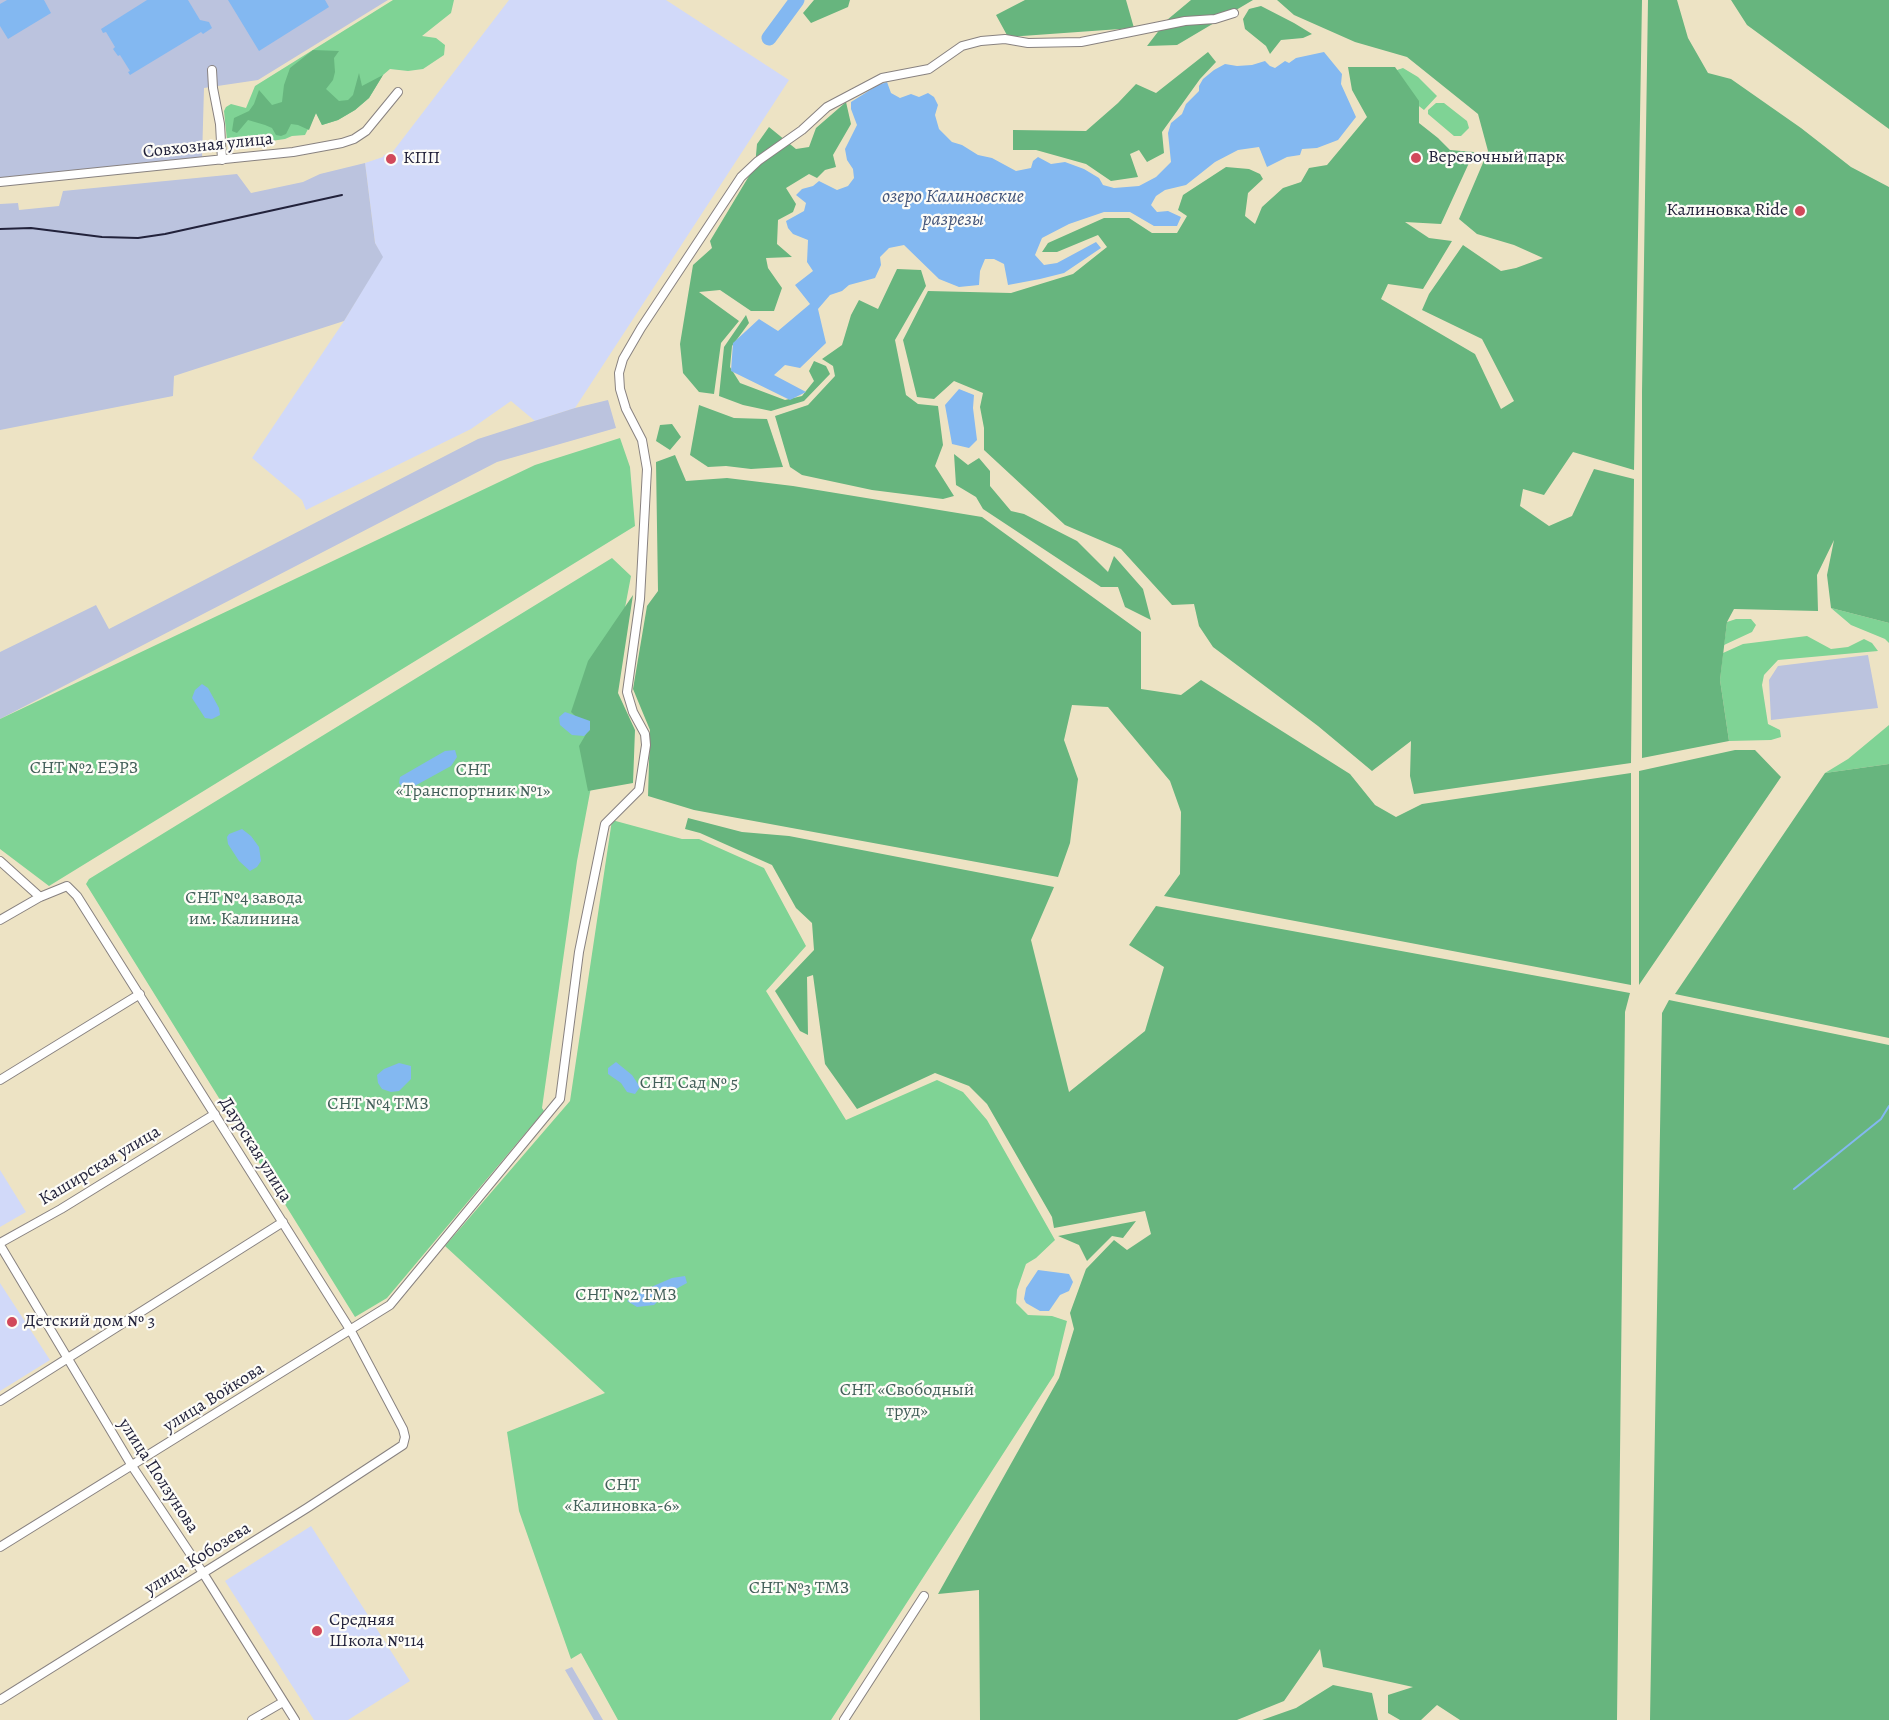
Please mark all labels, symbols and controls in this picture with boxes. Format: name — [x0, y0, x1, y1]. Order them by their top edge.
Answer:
street label: Совхозная улица — [142, 128, 274, 164]
place label: Веревочный парк — [1428, 147, 1565, 169]
place label: КПП — [403, 148, 440, 170]
marker: Веревочный парк — [1409, 151, 1423, 165]
marker: КПП — [384, 152, 398, 166]
water label: озеро Калиновские разрезы — [882, 185, 1024, 232]
place label: Калиновка Ride — [1666, 200, 1788, 222]
marker: Калиновка Ride — [1793, 204, 1807, 218]
park label: СНТ №2 ЕЭРЗ — [30, 758, 138, 780]
park label: СНТ «Транспортник №1» — [396, 760, 550, 802]
park label: СНТ №4 завода им. Калинина — [185, 888, 303, 930]
park label: СНТ Сад № 5 — [640, 1073, 738, 1095]
street label: Даурская улица — [214, 1093, 296, 1207]
park label: СНТ №4 ТМЗ — [327, 1094, 429, 1116]
street label: Каширская улица — [35, 1121, 165, 1211]
park label: СНТ №2 ТМЗ — [575, 1285, 677, 1307]
place label: Детский дом № 3 — [24, 1311, 155, 1333]
marker: Детский дом № 3 — [5, 1315, 19, 1329]
street label: улица Войкова — [160, 1358, 268, 1438]
park label: СНТ «Свободный труд» — [840, 1380, 974, 1422]
street label: улица Ползунова — [113, 1415, 203, 1537]
park label: СНТ «Калиновка-6» — [564, 1475, 680, 1518]
street label: улица Кобозева — [141, 1518, 255, 1600]
park label: СНТ №3 ТМЗ — [749, 1578, 849, 1600]
place label: Средняя Школа №114 — [329, 1610, 424, 1652]
marker: Средняя Школа №114 — [310, 1624, 324, 1638]

